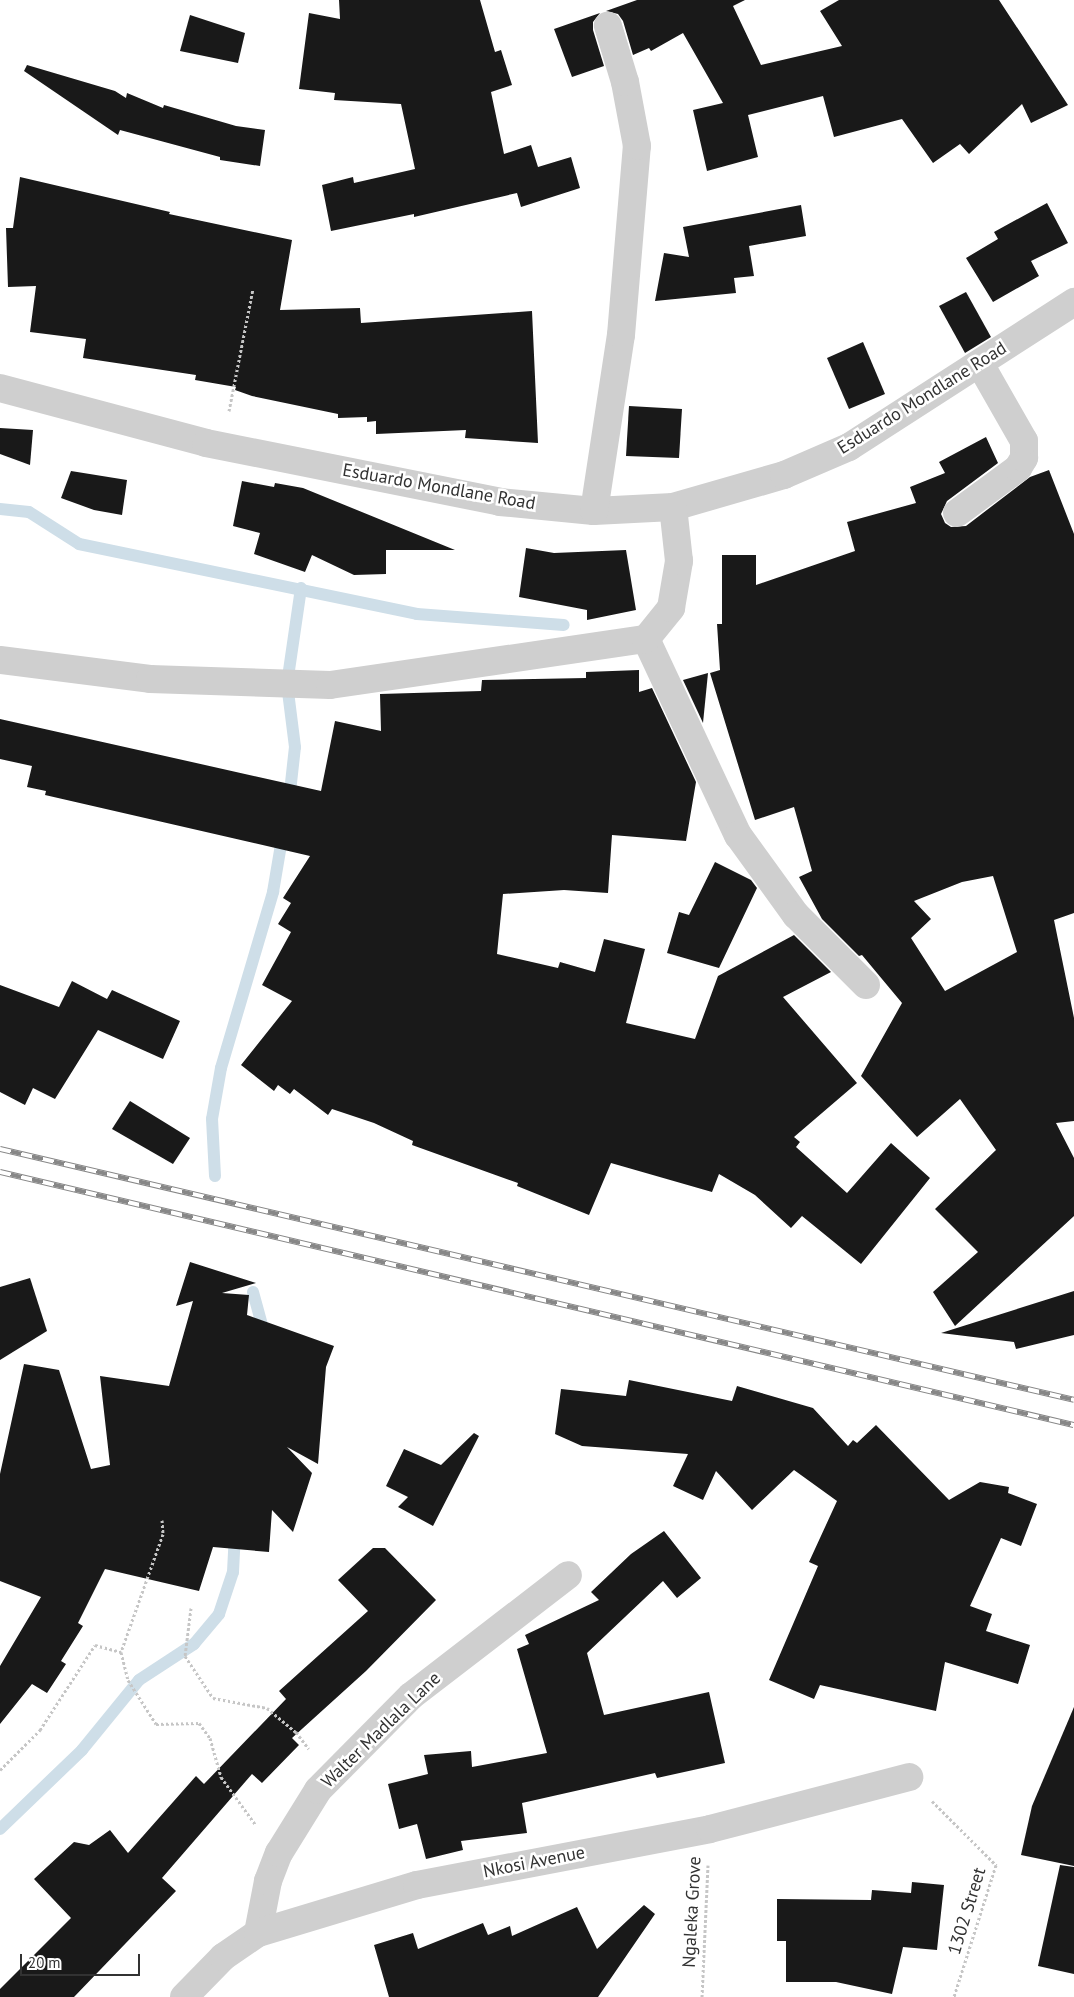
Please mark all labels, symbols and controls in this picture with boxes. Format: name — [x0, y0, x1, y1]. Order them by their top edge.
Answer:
street label: Esduardo Mondlane Road — [833, 337, 1011, 459]
street label: Esduardo Mondlane Road — [341, 459, 537, 515]
street label: Walter Madlala Lane — [317, 1668, 445, 1792]
street label: Nkosi Avenue — [481, 1842, 587, 1882]
street label: Ngaleka Grove — [678, 1856, 706, 1968]
street label: 1302 Street — [944, 1865, 990, 1957]
scale bar — [22, 1944, 142, 1976]
text: 20 m — [28, 1953, 61, 1972]

